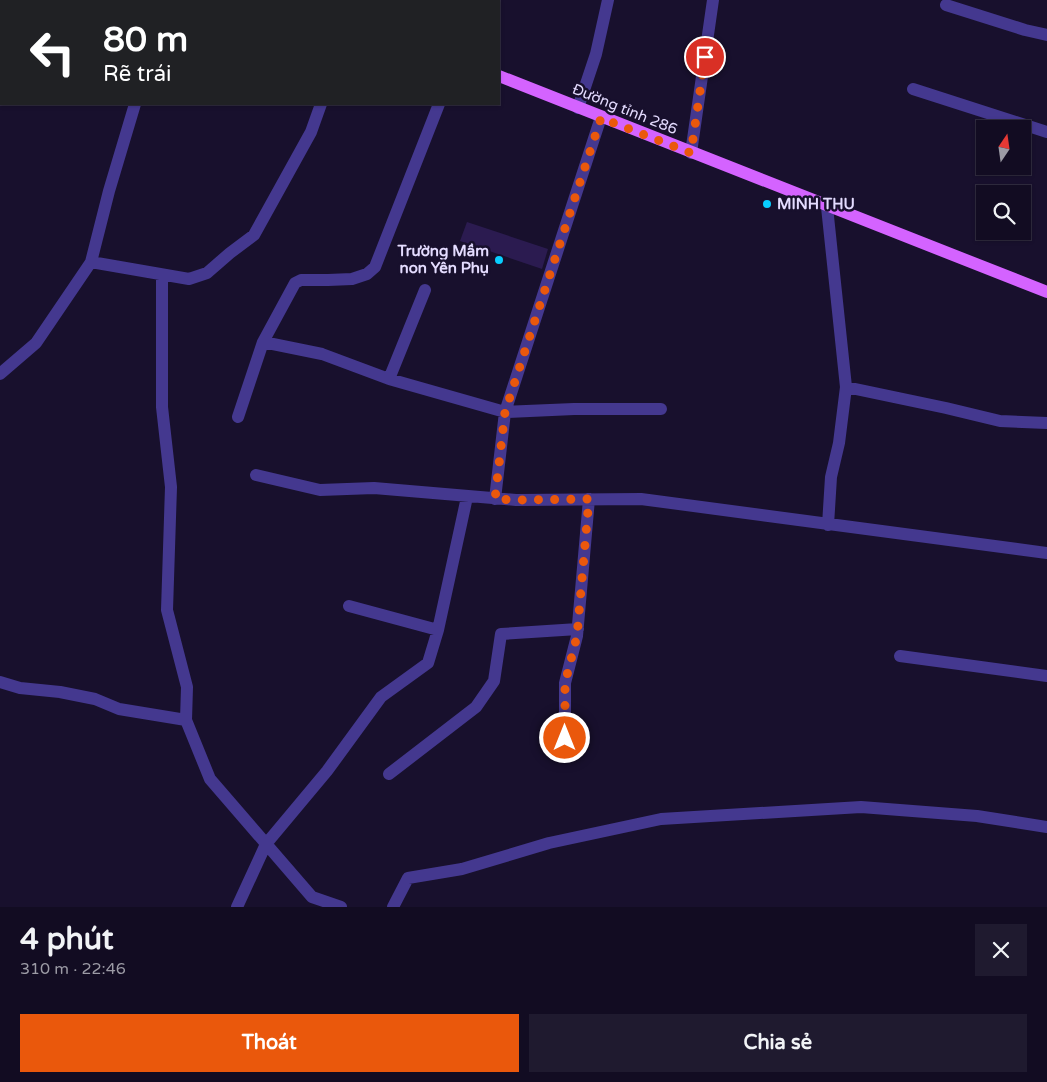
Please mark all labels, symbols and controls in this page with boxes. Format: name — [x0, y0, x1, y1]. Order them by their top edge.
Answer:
text: 80 m — [103, 19, 188, 61]
icon: left — [20, 20, 85, 85]
pin — [684, 36, 726, 78]
icon: arrive — [691, 43, 719, 71]
text: Rẽ trái — [103, 61, 172, 87]
street label: Đường tỉnh 286 — [570, 80, 680, 138]
north arrow — [976, 120, 1031, 175]
map controls — [976, 120, 1031, 240]
button: search — [976, 185, 1031, 240]
place label: MINH THU — [777, 195, 855, 213]
marker: MINH THU — [761, 198, 773, 210]
place label: Trường Mầm non Yên Phụ — [396, 242, 489, 277]
marker: Trường Mầm non Yên Phụ — [493, 254, 505, 266]
position arrow — [538, 711, 590, 763]
text: 4 phút — [20, 921, 113, 958]
button: close — [975, 924, 1027, 976]
text: 310 m · 22:46 — [20, 959, 126, 979]
button: Thoát — [20, 1014, 519, 1072]
button: Chia sẻ — [529, 1014, 1027, 1072]

